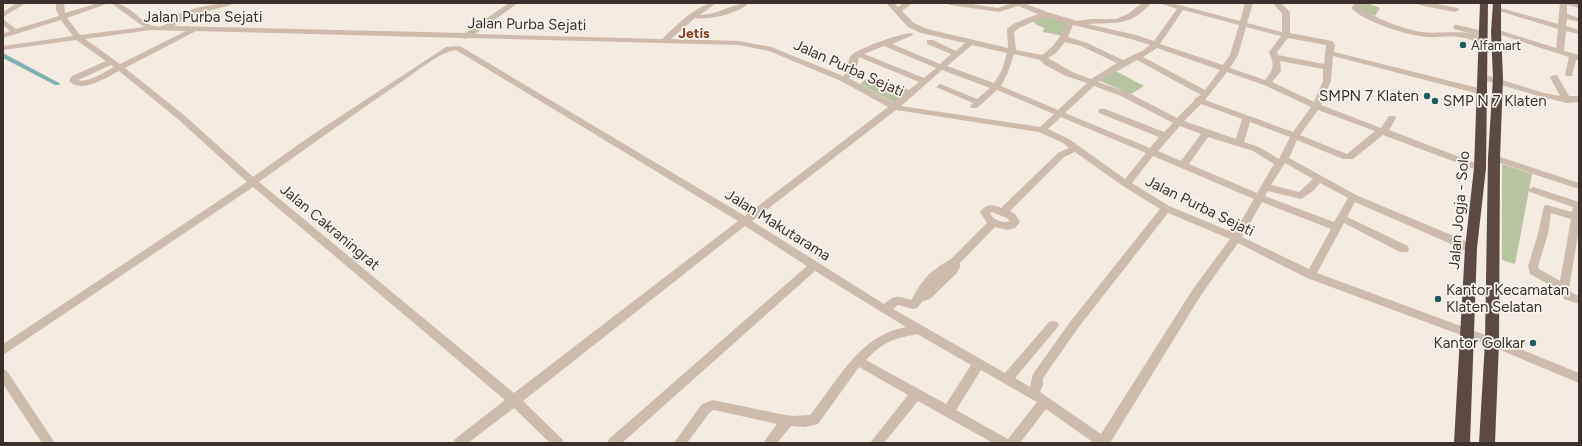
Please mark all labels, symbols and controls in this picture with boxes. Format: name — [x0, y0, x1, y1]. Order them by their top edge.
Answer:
street label: Jalan Purba Sejati — [144, 8, 262, 26]
street label: Jalan Purba Sejati — [467, 14, 587, 34]
district label: Jetis — [678, 25, 710, 42]
street label: Jalan Purba Sejati — [791, 36, 907, 100]
place label: Alfamart — [1471, 38, 1521, 53]
marker: Alfamart — [1458, 40, 1468, 50]
place label: SMPN 7 Klaten — [1319, 87, 1419, 105]
marker: SMPN 7 Klaten — [1422, 91, 1432, 101]
place label: SMP N 7 Klaten — [1443, 92, 1547, 110]
marker: SMP N 7 Klaten — [1430, 96, 1440, 106]
street label: Jalan Jogja - Solo — [1445, 150, 1473, 270]
street label: Jalan Purba Sejati — [1143, 172, 1257, 240]
street label: Jalan Cakraningrat — [277, 180, 384, 274]
street label: Jalan Makutarama — [722, 185, 834, 265]
place label: Kantor Kecamatan Klaten Selatan — [1446, 281, 1569, 316]
marker: Kantor Kecamatan Klaten Selatan — [1433, 294, 1443, 304]
place label: Kantor Golkar — [1434, 334, 1525, 352]
marker: Kantor Golkar — [1528, 338, 1538, 348]

